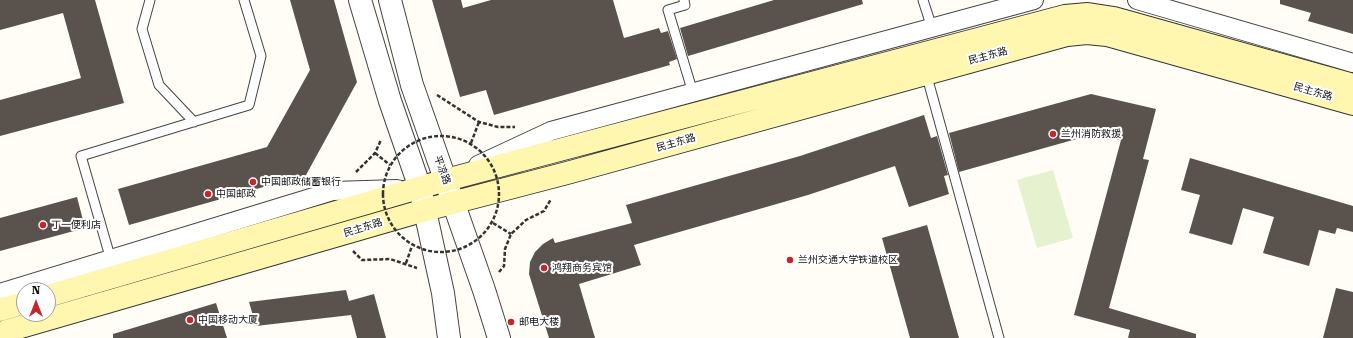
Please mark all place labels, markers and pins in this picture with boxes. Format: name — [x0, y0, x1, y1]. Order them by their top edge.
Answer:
place label: 兰州消防救援 — [1061, 128, 1121, 140]
marker: 兰州消防救援 — [1048, 129, 1058, 139]
place label: 中国邮政储蓄银行 — [261, 176, 341, 188]
marker: 中国邮政储蓄银行 — [248, 177, 258, 187]
place label: 中国邮政 — [216, 188, 256, 200]
marker: 中国邮政 — [203, 189, 213, 199]
place label: 丁一便利店 — [51, 219, 101, 231]
marker: 丁一便利店 — [38, 220, 48, 230]
place label: 兰州交通大学铁道校区 — [798, 254, 898, 266]
marker: 兰州交通大学铁道校区 — [785, 255, 795, 265]
place label: 鸿翔商务宾馆 — [552, 262, 612, 274]
marker: 鸿翔商务宾馆 — [539, 263, 549, 273]
place label: 中国移动大厦 — [198, 314, 258, 326]
marker: 中国移动大厦 — [185, 315, 195, 325]
place label: 邮电大楼 — [519, 316, 559, 328]
marker: 邮电大楼 — [506, 317, 516, 327]

